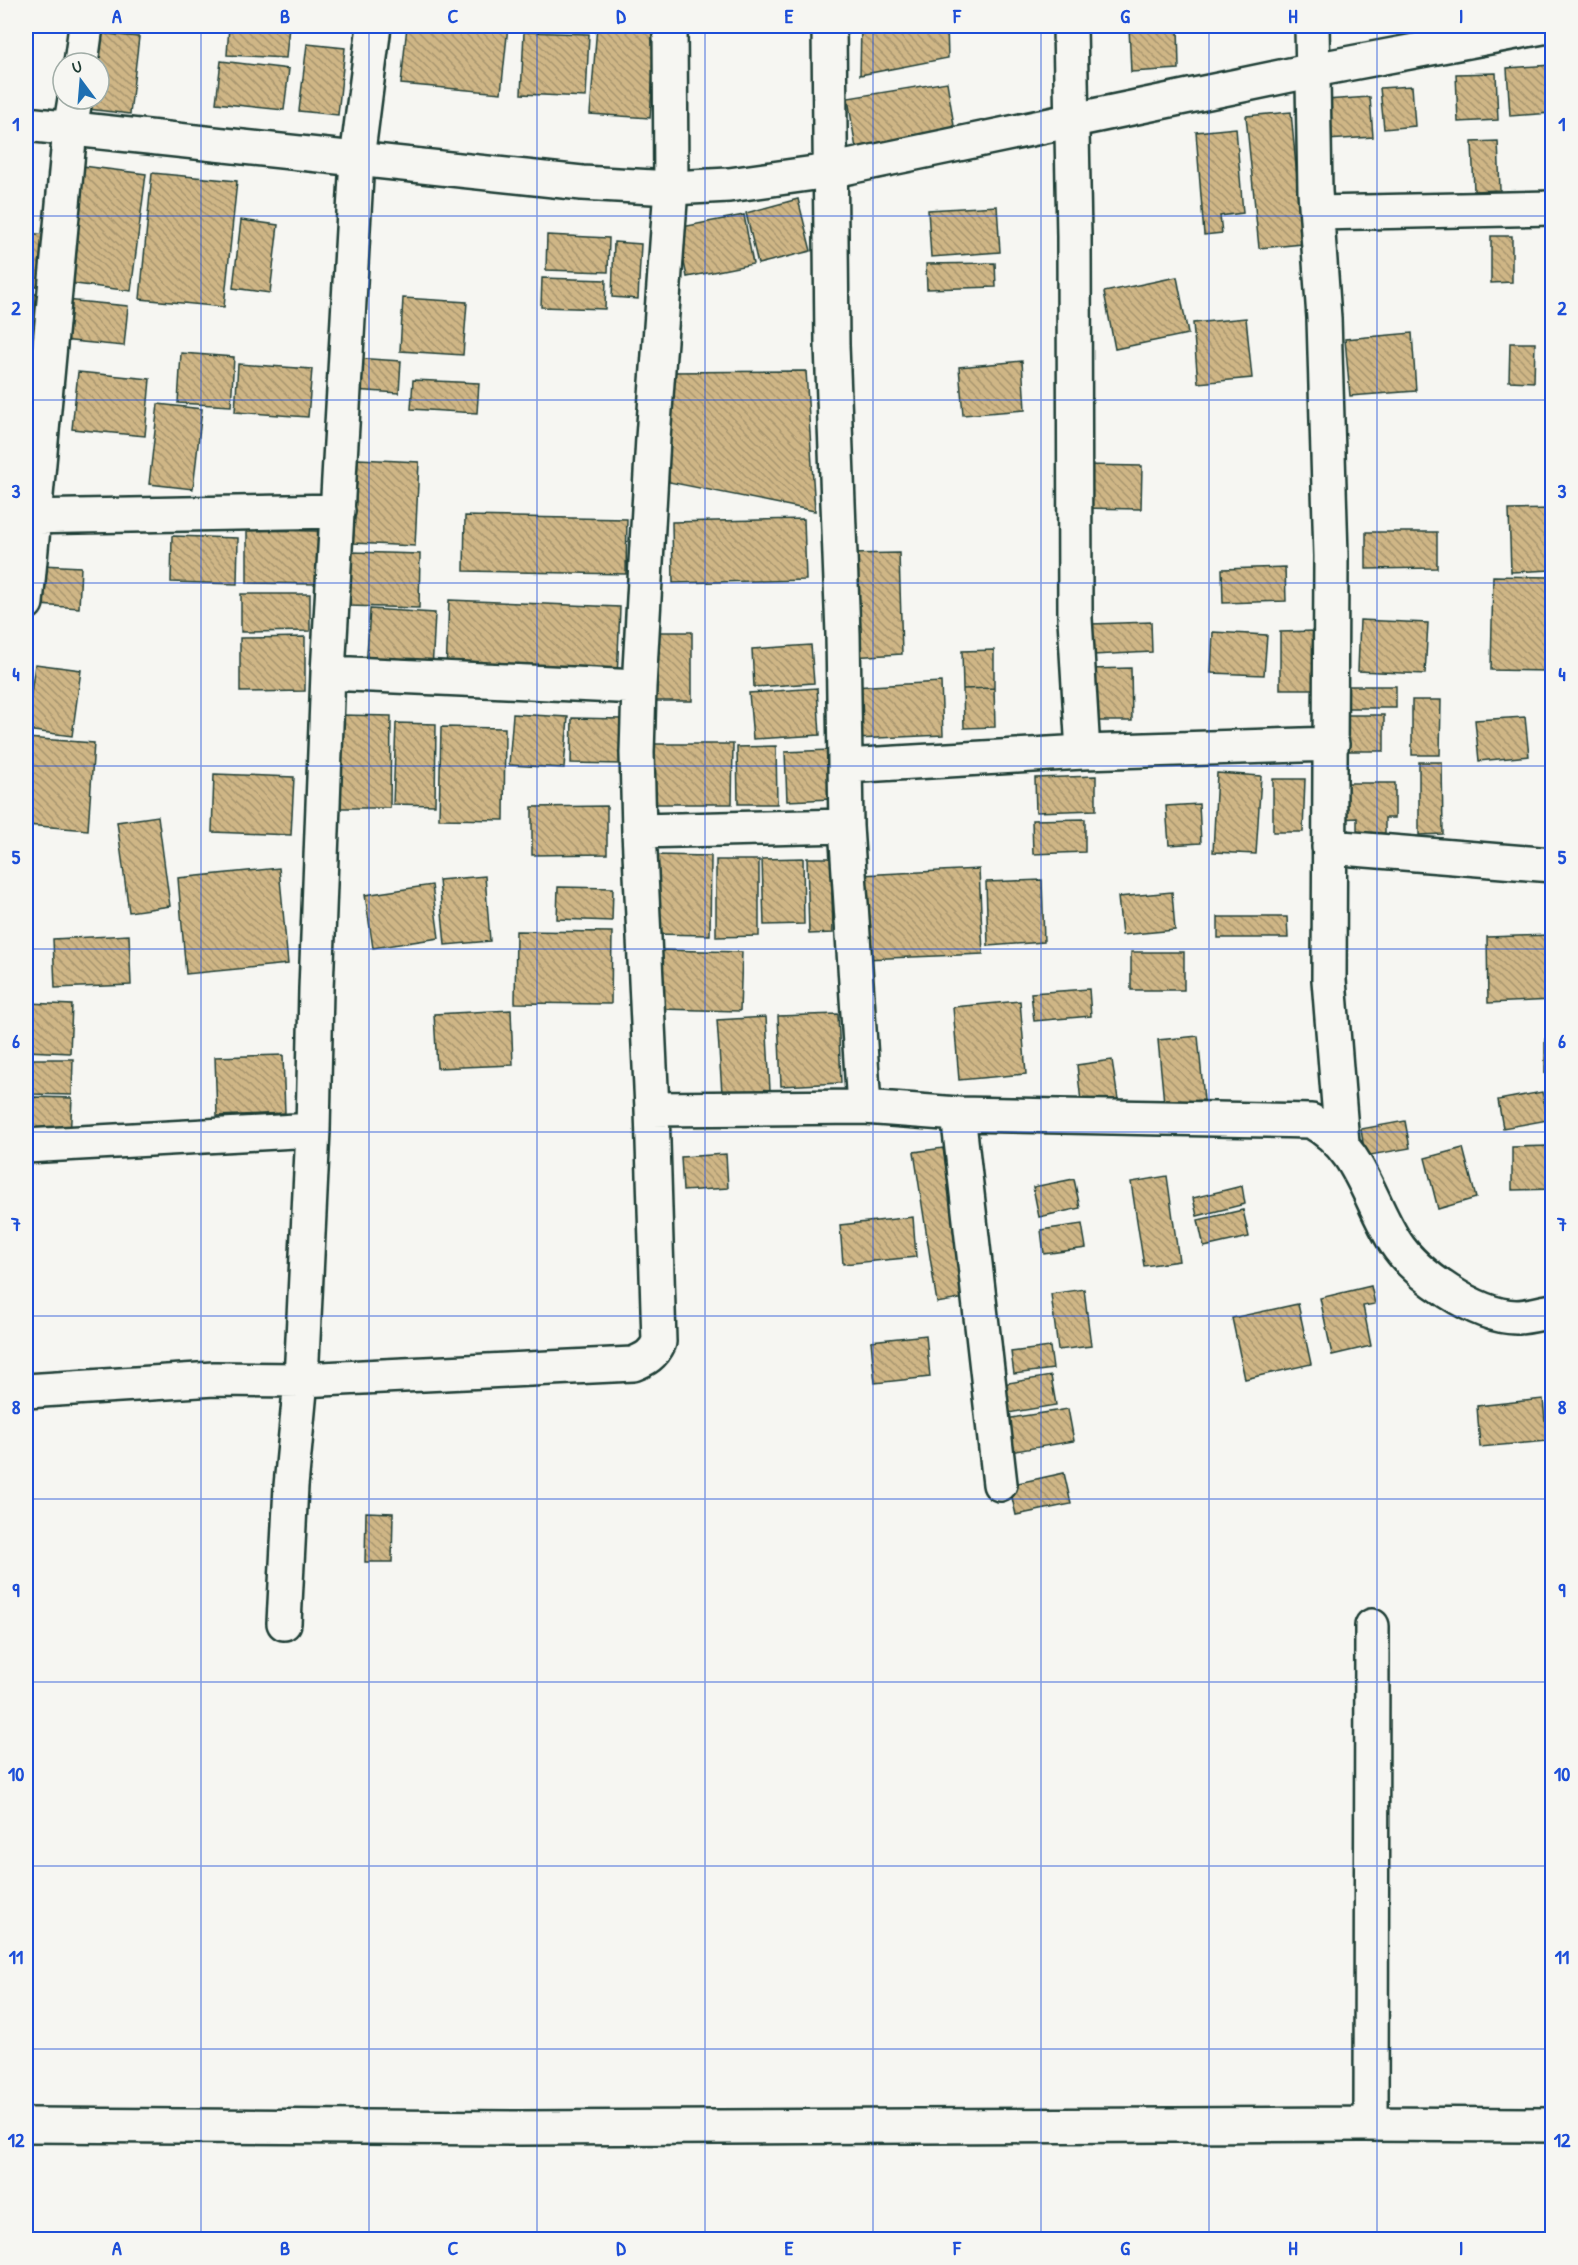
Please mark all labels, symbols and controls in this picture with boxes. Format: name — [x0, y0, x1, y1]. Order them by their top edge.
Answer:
text: A — [112, 2, 122, 29]
text: B — [280, 2, 290, 29]
text: C — [448, 2, 459, 29]
text: D — [616, 2, 626, 29]
text: E — [785, 2, 794, 29]
text: F — [952, 2, 962, 29]
text: G — [1120, 2, 1130, 29]
text: H — [1288, 2, 1298, 29]
text: I — [1459, 2, 1463, 29]
north arrow — [51, 51, 111, 111]
text: U — [70, 55, 84, 78]
text: 1 — [12, 110, 20, 137]
text: 1 — [1558, 110, 1566, 137]
text: 2 — [11, 294, 21, 321]
text: 2 — [1557, 294, 1567, 321]
text: 3 — [12, 477, 21, 504]
text: 3 — [1558, 477, 1567, 504]
text: 4 — [12, 660, 20, 687]
text: 4 — [1558, 660, 1566, 687]
text: 5 — [12, 843, 21, 870]
text: 5 — [1558, 843, 1567, 870]
text: 6 — [12, 1027, 20, 1054]
text: 6 — [1558, 1027, 1566, 1054]
text: 7 — [10, 1210, 21, 1237]
text: 7 — [1556, 1210, 1567, 1237]
text: 8 — [12, 1393, 21, 1420]
text: 8 — [1558, 1393, 1567, 1420]
text: 9 — [12, 1576, 20, 1603]
text: 9 — [1558, 1576, 1566, 1603]
text: 10 — [8, 1760, 24, 1787]
text: 10 — [1554, 1760, 1570, 1787]
text: 11 — [9, 1943, 23, 1970]
text: 11 — [1555, 1943, 1569, 1970]
text: 12 — [8, 2126, 25, 2153]
text: 12 — [1554, 2126, 1571, 2153]
text: A — [112, 2234, 122, 2261]
text: B — [280, 2234, 290, 2261]
text: C — [448, 2234, 459, 2261]
text: D — [616, 2234, 626, 2261]
text: E — [785, 2234, 794, 2261]
text: F — [952, 2234, 962, 2261]
text: G — [1120, 2234, 1130, 2261]
text: H — [1288, 2234, 1298, 2261]
text: I — [1459, 2234, 1463, 2261]

